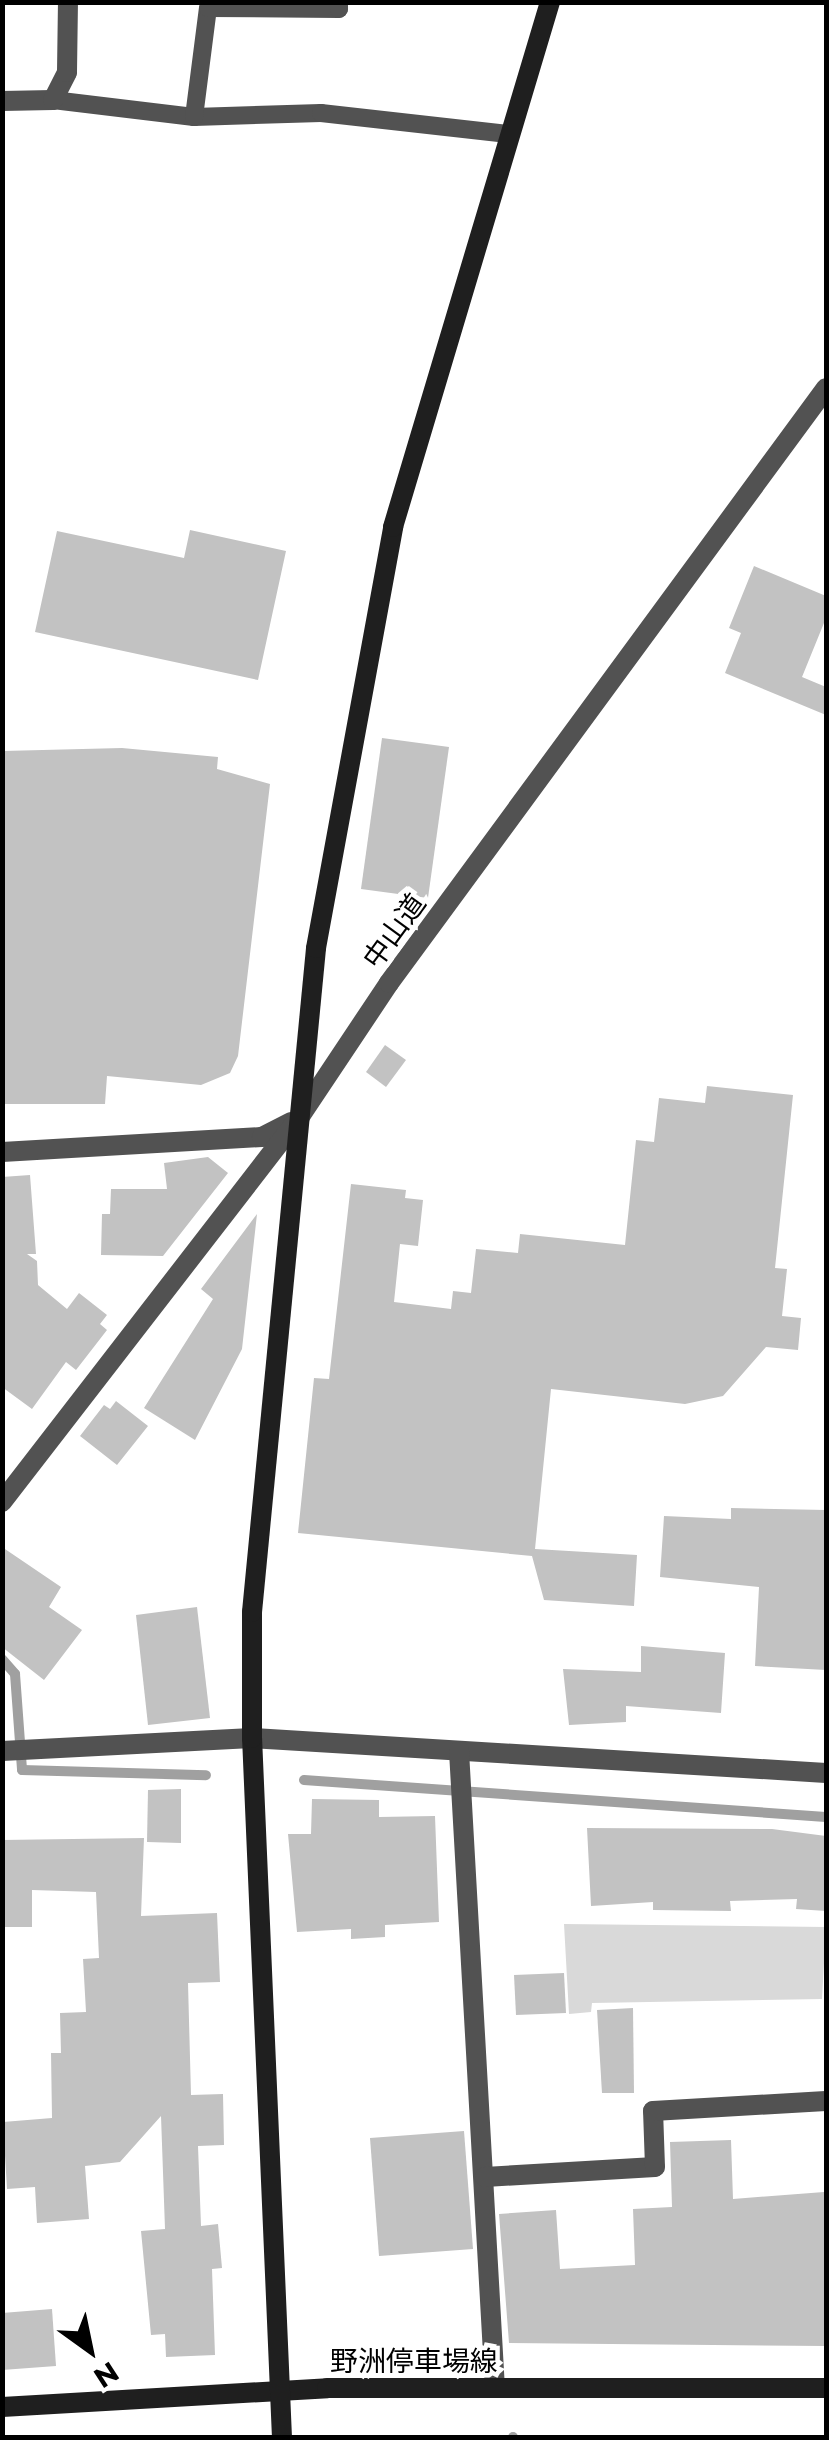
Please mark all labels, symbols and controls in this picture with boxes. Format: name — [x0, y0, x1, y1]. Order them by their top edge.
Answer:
street label: 中山道 — [356, 887, 432, 975]
north arrow — [40, 2300, 140, 2400]
street label: 野洲停車場線 — [330, 2344, 498, 2378]
text: N — [88, 2355, 125, 2396]

